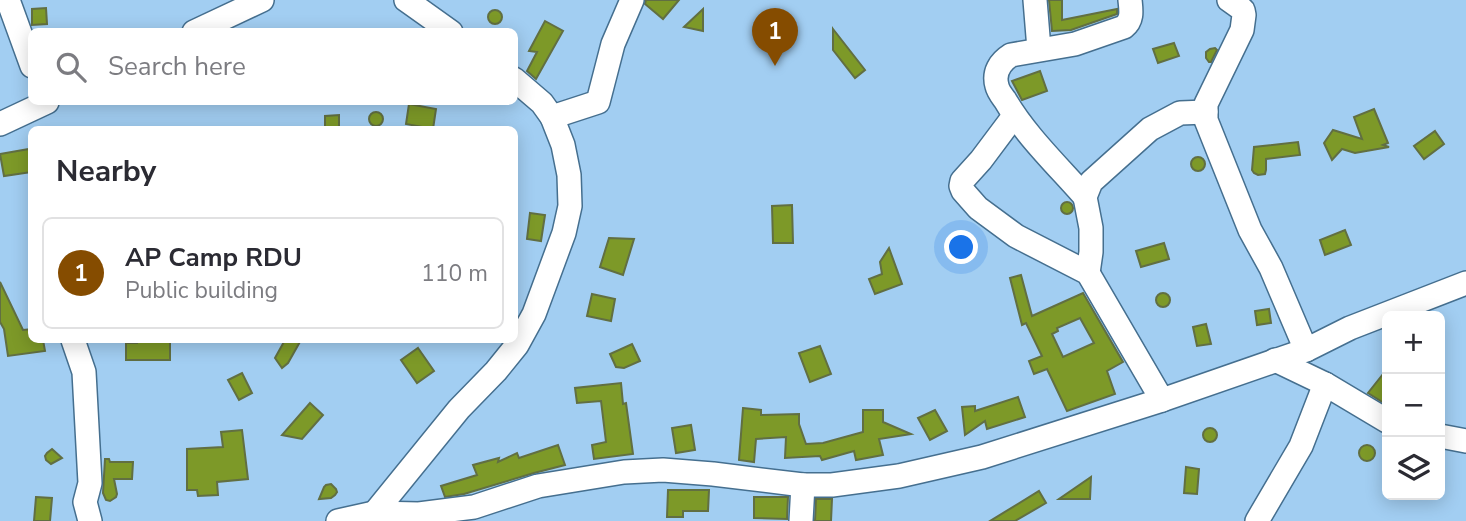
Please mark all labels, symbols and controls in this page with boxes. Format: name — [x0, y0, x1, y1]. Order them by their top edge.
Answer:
pin: 1 — [752, 8, 798, 66]
search box — [28, 28, 518, 105]
icon: search — [52, 48, 90, 86]
text: Search here — [108, 49, 246, 84]
text: Nearby — [56, 151, 156, 192]
your location — [944, 230, 978, 264]
text: AP Camp RDU — [125, 240, 302, 275]
text: 1 — [74, 258, 88, 289]
text: 110 m — [421, 258, 488, 289]
text: Public building — [125, 275, 278, 306]
map controls — [1382, 311, 1445, 500]
button: + — [1382, 311, 1445, 374]
button: − — [1382, 374, 1445, 437]
button: layers — [1382, 437, 1445, 500]

